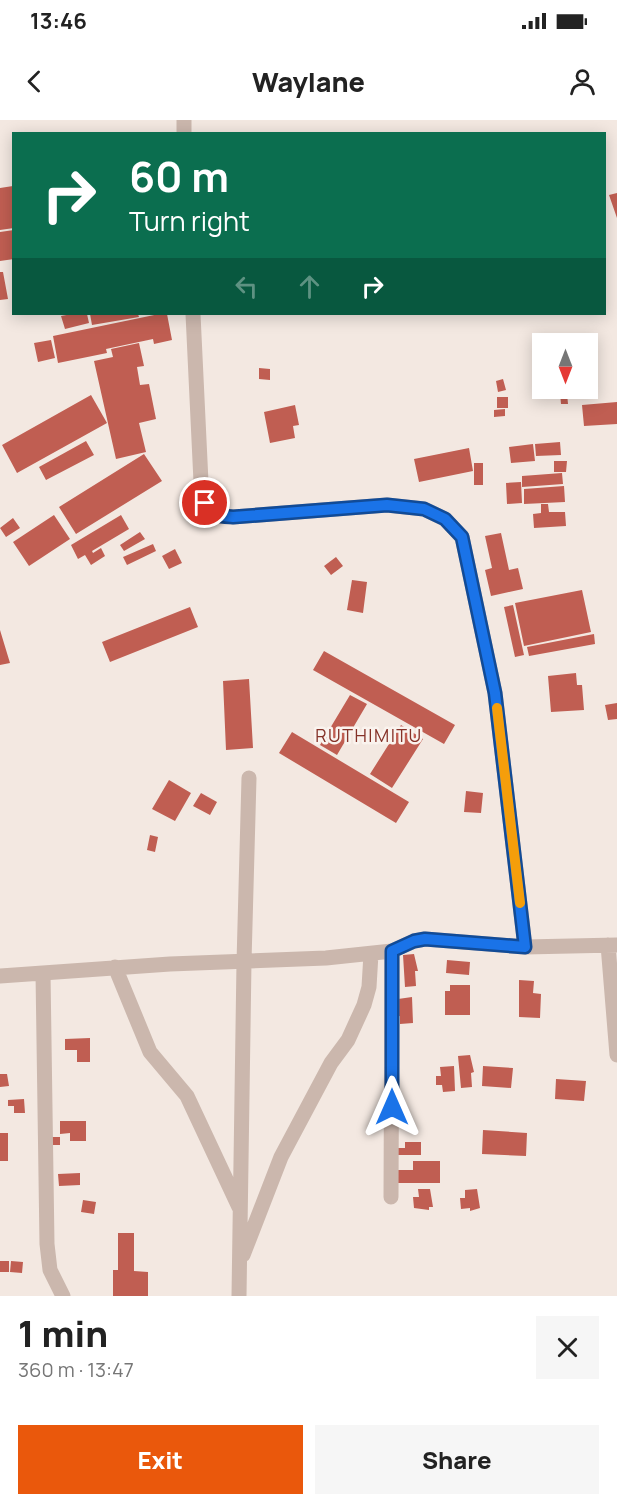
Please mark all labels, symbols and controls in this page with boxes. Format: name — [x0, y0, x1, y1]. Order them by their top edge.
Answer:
text: 13:46 — [30, 6, 87, 36]
text: Waylane — [252, 63, 365, 100]
icon: back — [18, 65, 51, 98]
icon: person — [566, 65, 599, 98]
text: 60 m — [129, 147, 229, 205]
icon: right — [30, 156, 108, 234]
text: Turn right — [129, 202, 250, 239]
icon: left — [230, 270, 263, 303]
icon: ahead — [293, 270, 326, 303]
icon: right — [356, 270, 389, 303]
north arrow — [532, 333, 598, 399]
map controls — [532, 333, 598, 399]
pin — [179, 477, 230, 528]
icon: arrive — [188, 486, 221, 519]
district label: RUTHIMITU — [315, 723, 423, 747]
position arrow — [360, 1075, 424, 1139]
text: 1 min — [18, 1309, 108, 1358]
button: close — [536, 1316, 599, 1379]
text: 360 m · 13:47 — [18, 1356, 134, 1383]
button: Exit — [18, 1425, 303, 1494]
button: Share — [315, 1425, 599, 1494]

